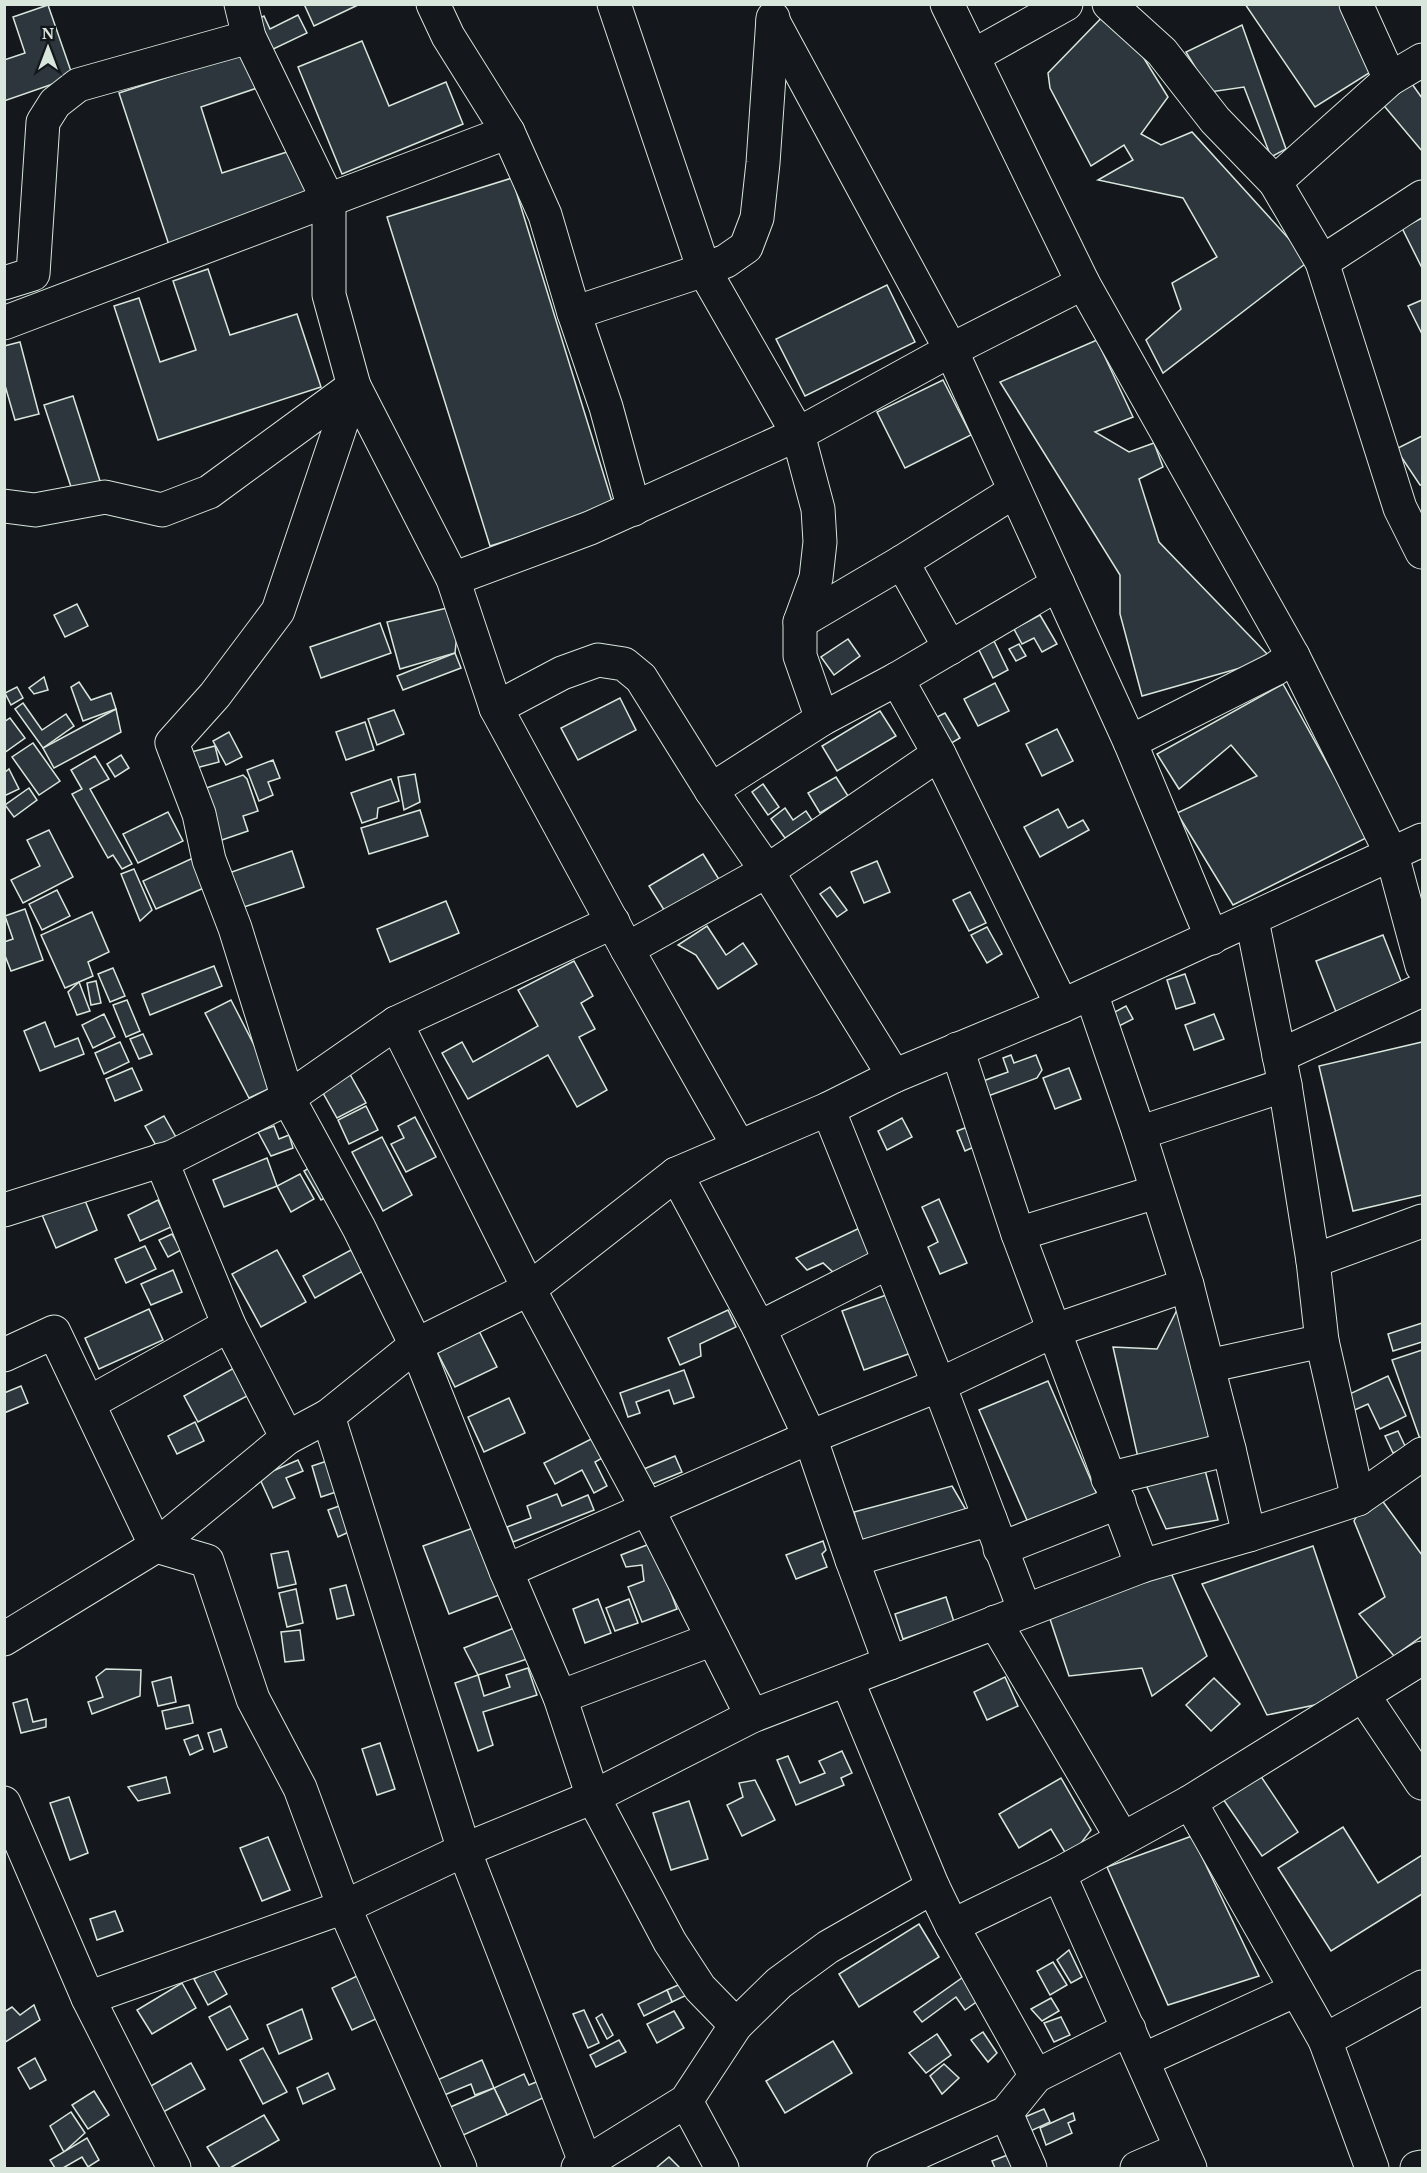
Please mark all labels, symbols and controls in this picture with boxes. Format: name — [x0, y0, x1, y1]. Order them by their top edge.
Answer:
north arrow — [18, 18, 78, 78]
text: N — [42, 22, 54, 44]

